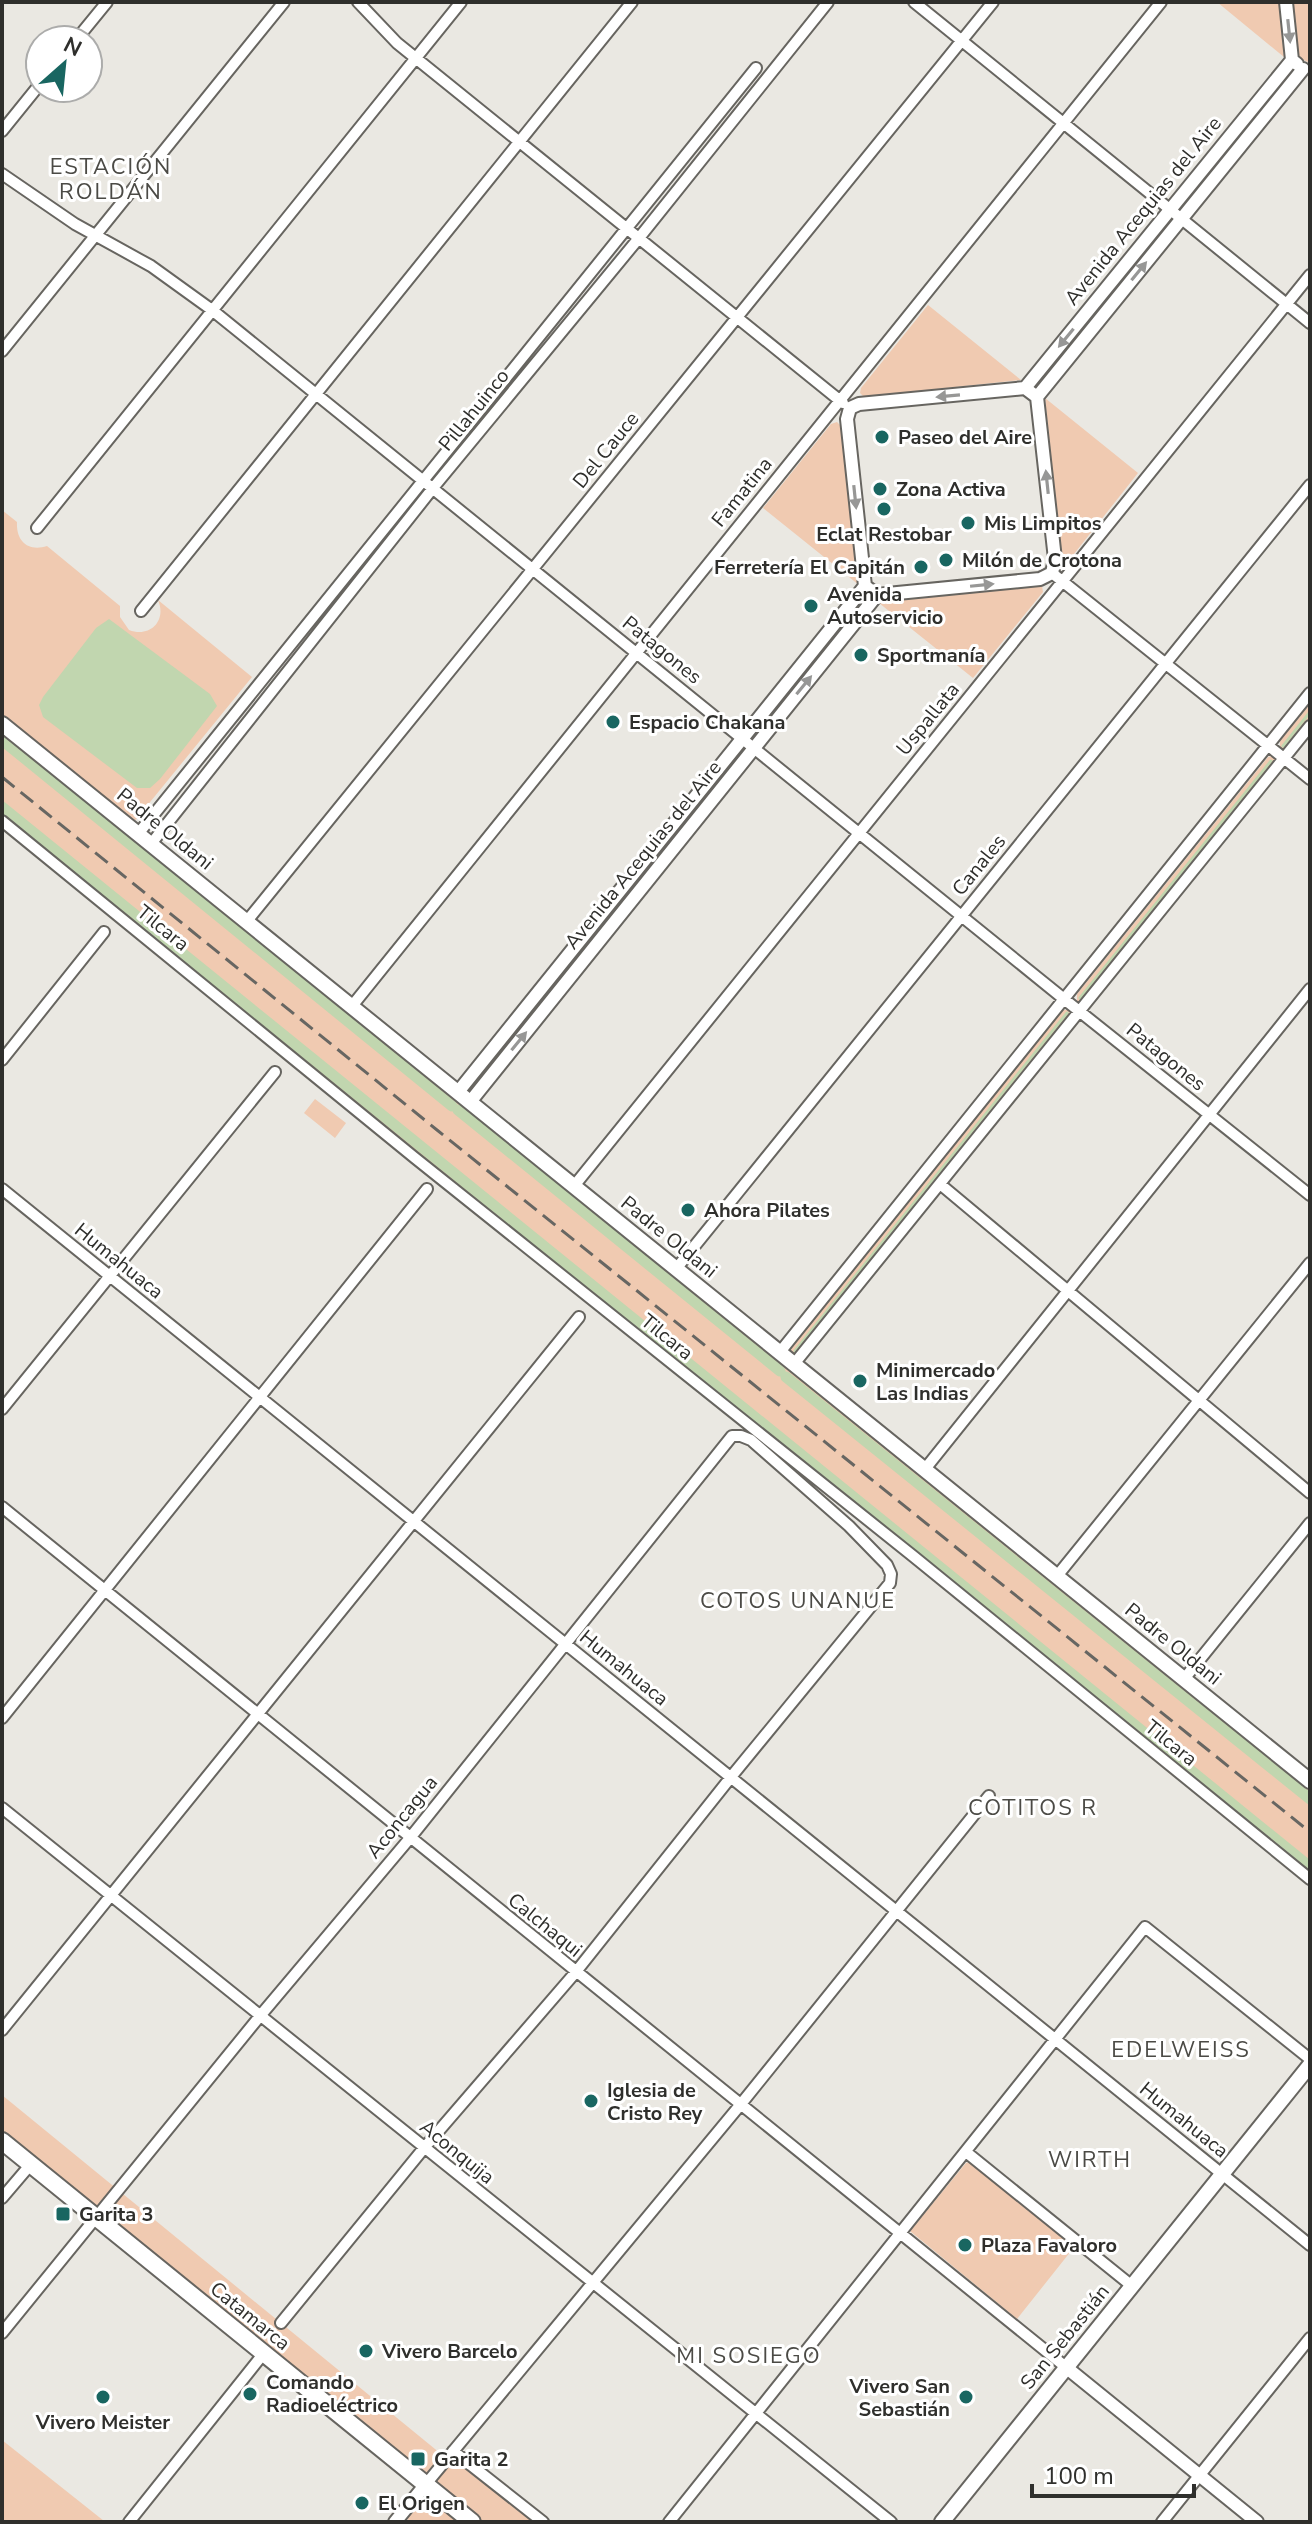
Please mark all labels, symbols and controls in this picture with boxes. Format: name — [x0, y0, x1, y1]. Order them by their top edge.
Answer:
one-way arrow — [1282, 19, 1295, 44]
north arrow — [24, 24, 104, 104]
text: N — [58, 30, 87, 64]
street label: Avenida Acequias del Aire — [1058, 111, 1228, 311]
district label: ESTACIÓN ROLDÁN — [50, 152, 172, 207]
one-way arrow — [1130, 261, 1147, 281]
one-way arrow — [1059, 328, 1075, 348]
street label: Pillahuinco — [433, 363, 515, 457]
one-way arrow — [935, 389, 960, 402]
street label: Del Cauce — [567, 406, 645, 494]
place label: Paseo del Aire — [898, 424, 1032, 451]
marker: Paseo del Aire — [873, 428, 891, 446]
street label: Famatina — [706, 451, 778, 533]
one-way arrow — [1040, 469, 1053, 494]
place label: Zona Activa — [896, 476, 1006, 503]
marker: Zona Activa — [871, 480, 889, 498]
one-way arrow — [849, 485, 862, 510]
marker: Eclat Restobar — [875, 500, 893, 518]
place label: Mis Limpitos — [984, 510, 1102, 537]
marker: Mis Limpitos — [959, 514, 977, 532]
place label: Eclat Restobar — [816, 521, 952, 548]
place label: Milón de Crotona — [962, 547, 1122, 574]
marker: Milón de Crotona — [937, 551, 955, 569]
place label: Ferretería El Capitán — [714, 554, 905, 581]
marker: Ferretería El Capitán — [912, 558, 930, 576]
one-way arrow — [970, 578, 995, 591]
place label: Avenida Autoservicio — [827, 581, 943, 631]
marker: Avenida Autoservicio — [802, 597, 820, 615]
street label: Patagones — [617, 610, 707, 690]
place label: Sportmanía — [877, 642, 985, 669]
marker: Sportmanía — [852, 646, 870, 664]
one-way arrow — [795, 675, 812, 695]
street label: Uspallata — [890, 677, 966, 761]
place label: Espacio Chakana — [629, 709, 785, 736]
marker: Espacio Chakana — [604, 713, 622, 731]
street label: Avenida Acequias del Aire — [558, 755, 728, 955]
street label: Padre Oldani — [111, 782, 219, 876]
street label: Canales — [946, 829, 1012, 901]
street label: Tilcara — [131, 899, 195, 957]
street label: Patagones — [1121, 1017, 1211, 1097]
one-way arrow — [510, 1031, 526, 1051]
street label: Padre Oldani — [615, 1190, 723, 1284]
place label: Ahora Pilates — [704, 1197, 830, 1224]
marker: Ahora Pilates — [679, 1201, 697, 1219]
street label: Humahuaca — [69, 1217, 169, 1305]
street label: Tilcara — [635, 1308, 699, 1366]
place label: Minimercado Las Indias — [876, 1357, 995, 1407]
marker: Minimercado Las Indias — [851, 1372, 869, 1390]
district label: COTOS UNANUE — [700, 1586, 896, 1616]
street label: Padre Oldani — [1119, 1597, 1227, 1691]
street label: Humahuaca — [574, 1624, 674, 1712]
street label: Tilcara — [1139, 1714, 1203, 1772]
street label: Aconcagua — [360, 1770, 444, 1864]
district label: COTITOS R — [968, 1793, 1098, 1823]
street label: Calchaqui — [502, 1887, 588, 1963]
district label: EDELWEISS — [1111, 2035, 1251, 2065]
street label: Humahuaca — [1134, 2076, 1234, 2164]
place label: Iglesia de Cristo Rey — [607, 2077, 703, 2127]
marker: Iglesia de Cristo Rey — [582, 2092, 600, 2110]
street label: Aconquija — [414, 2114, 500, 2190]
district label: WIRTH — [1048, 2145, 1132, 2175]
place label: Garita 3 — [79, 2201, 154, 2228]
marker: Garita 3 — [54, 2205, 72, 2223]
place label: Plaza Favaloro — [981, 2232, 1117, 2259]
marker: Plaza Favaloro — [956, 2236, 974, 2254]
street label: Catamarca — [204, 2275, 296, 2357]
street label: San Sebastián — [1014, 2279, 1116, 2395]
place label: Vivero Barcelo — [381, 2338, 517, 2365]
district label: MI SOSIEGO — [676, 2341, 822, 2371]
marker: Vivero Barcelo — [357, 2342, 375, 2360]
place label: Comando Radioeléctrico — [266, 2369, 398, 2419]
place label: Vivero San Sebastián — [849, 2373, 950, 2423]
marker: Comando Radioeléctrico — [241, 2385, 259, 2403]
marker: Vivero Meister — [94, 2388, 112, 2406]
marker: Vivero San Sebastián — [957, 2388, 975, 2406]
place label: Vivero Meister — [35, 2409, 170, 2436]
place label: Garita 2 — [434, 2446, 509, 2473]
scale bar — [1032, 2448, 1194, 2498]
marker: Garita 2 — [409, 2450, 427, 2468]
text: 100 m — [1044, 2460, 1114, 2492]
place label: El Origen — [378, 2490, 465, 2517]
marker: El Origen — [353, 2494, 371, 2512]

